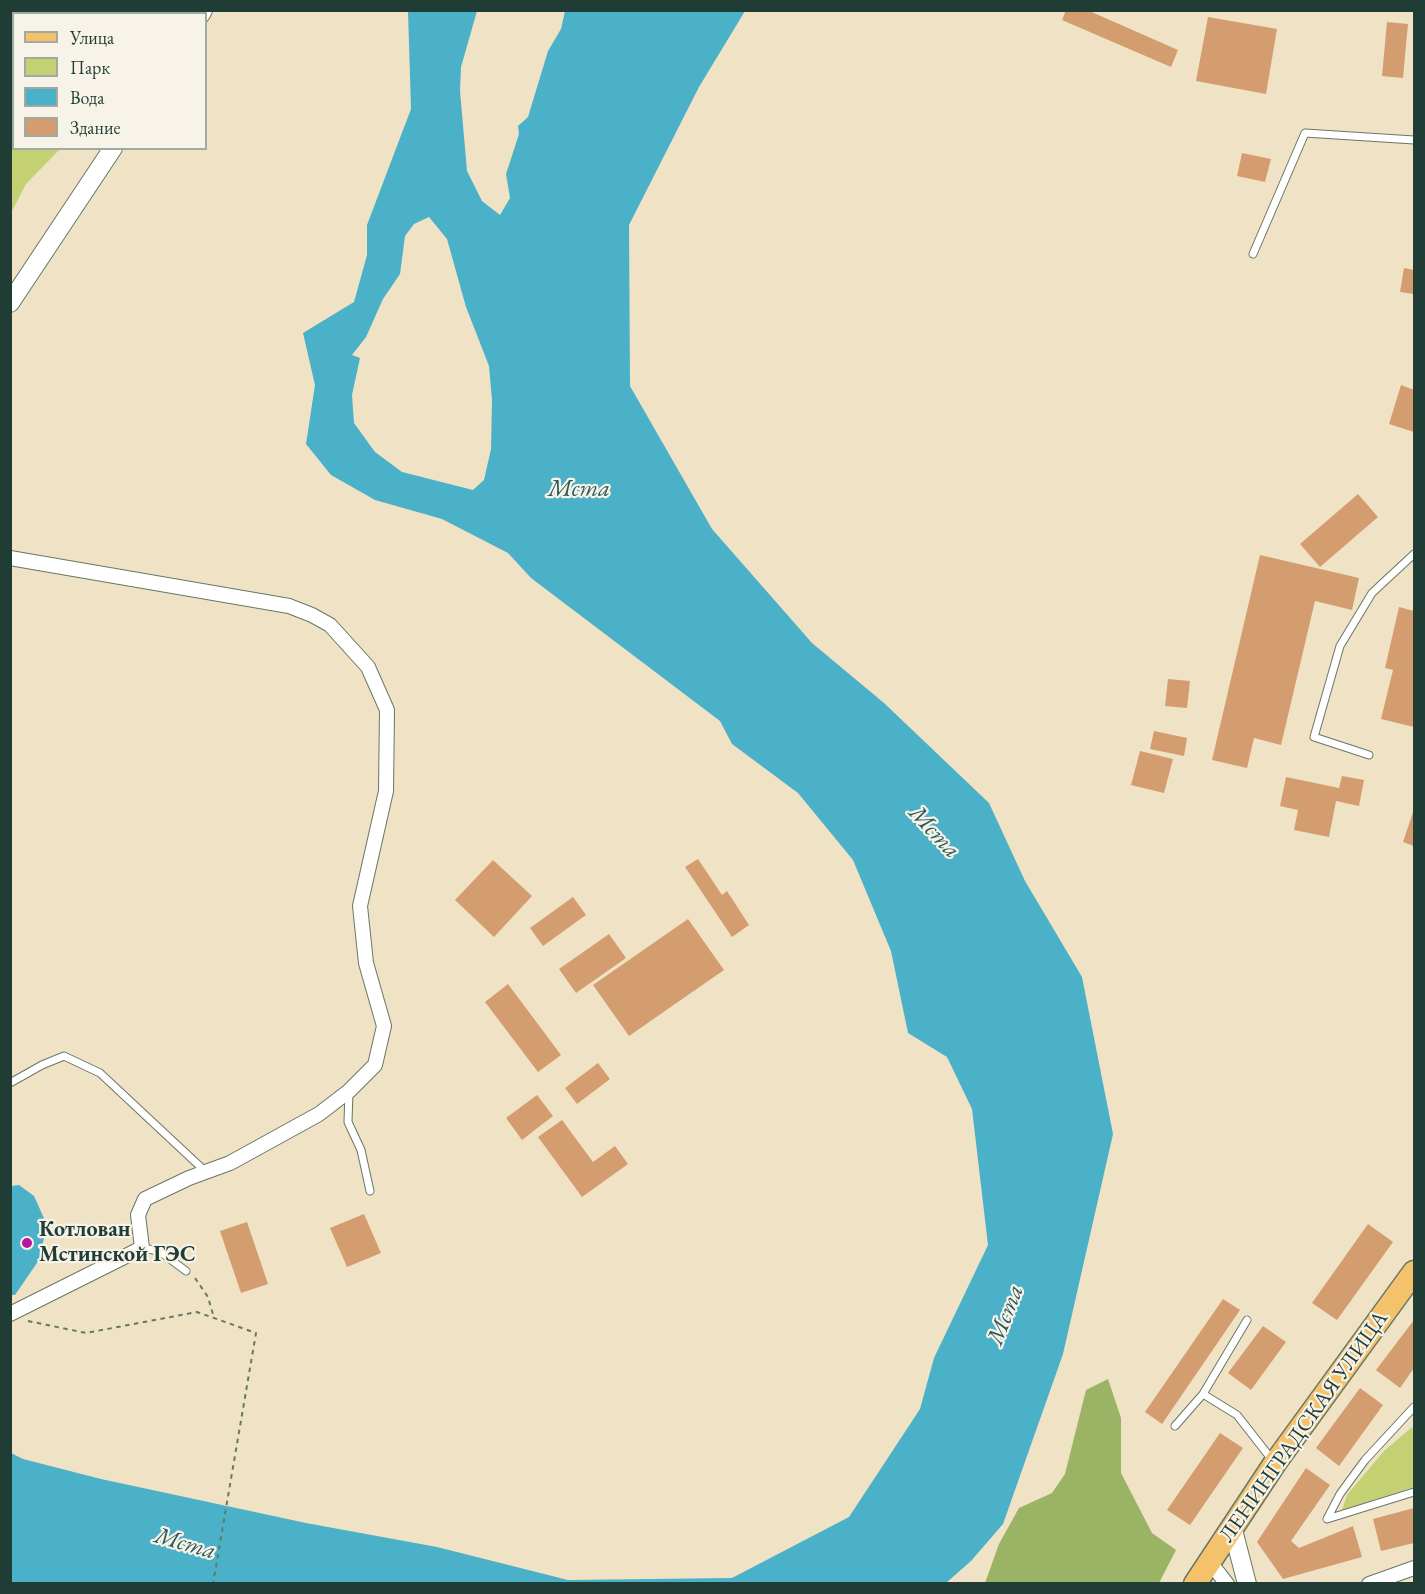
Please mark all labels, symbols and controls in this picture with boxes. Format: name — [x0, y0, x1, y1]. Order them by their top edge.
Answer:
legend — [12, 12, 207, 150]
text: Улица — [70, 26, 114, 49]
text: Парк — [70, 56, 110, 79]
text: Вода — [70, 86, 104, 109]
text: Здание — [70, 116, 120, 139]
water label: Мста — [548, 475, 610, 503]
water label: Мста — [902, 800, 966, 864]
place label: Котлован Мстинской ГЭС — [39, 1217, 196, 1268]
marker: Котлован Мстинской ГЭС — [20, 1236, 34, 1250]
water label: Мста — [981, 1281, 1031, 1349]
street label: ЛЕНИНГРАДСКАЯ УЛИЦА — [1214, 1306, 1394, 1548]
water label: Мста — [151, 1522, 219, 1566]

